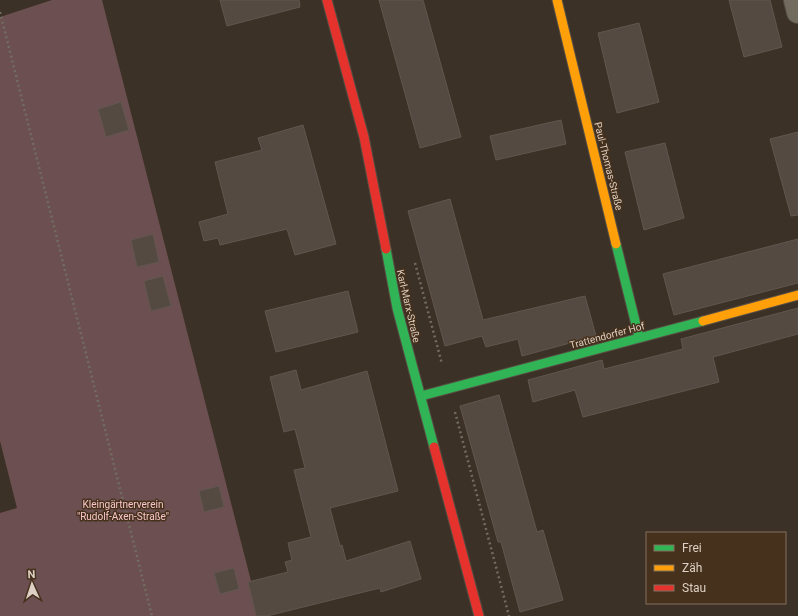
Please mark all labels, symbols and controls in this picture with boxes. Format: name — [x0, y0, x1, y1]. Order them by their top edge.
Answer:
street label: Paul-Thomas-Straße — [592, 121, 625, 212]
street label: Karl-Marx-Straße — [395, 268, 422, 344]
street label: Trattendorfer Hof — [568, 320, 646, 351]
park label: Kleingärtnerverein "Rudolf-Axen-Straße" — [77, 499, 169, 522]
legend — [646, 532, 786, 604]
text: Frei — [682, 541, 702, 555]
text: Zäh — [682, 561, 702, 575]
north arrow — [12, 564, 52, 604]
text: N — [27, 568, 36, 581]
text: Stau — [682, 581, 706, 595]

